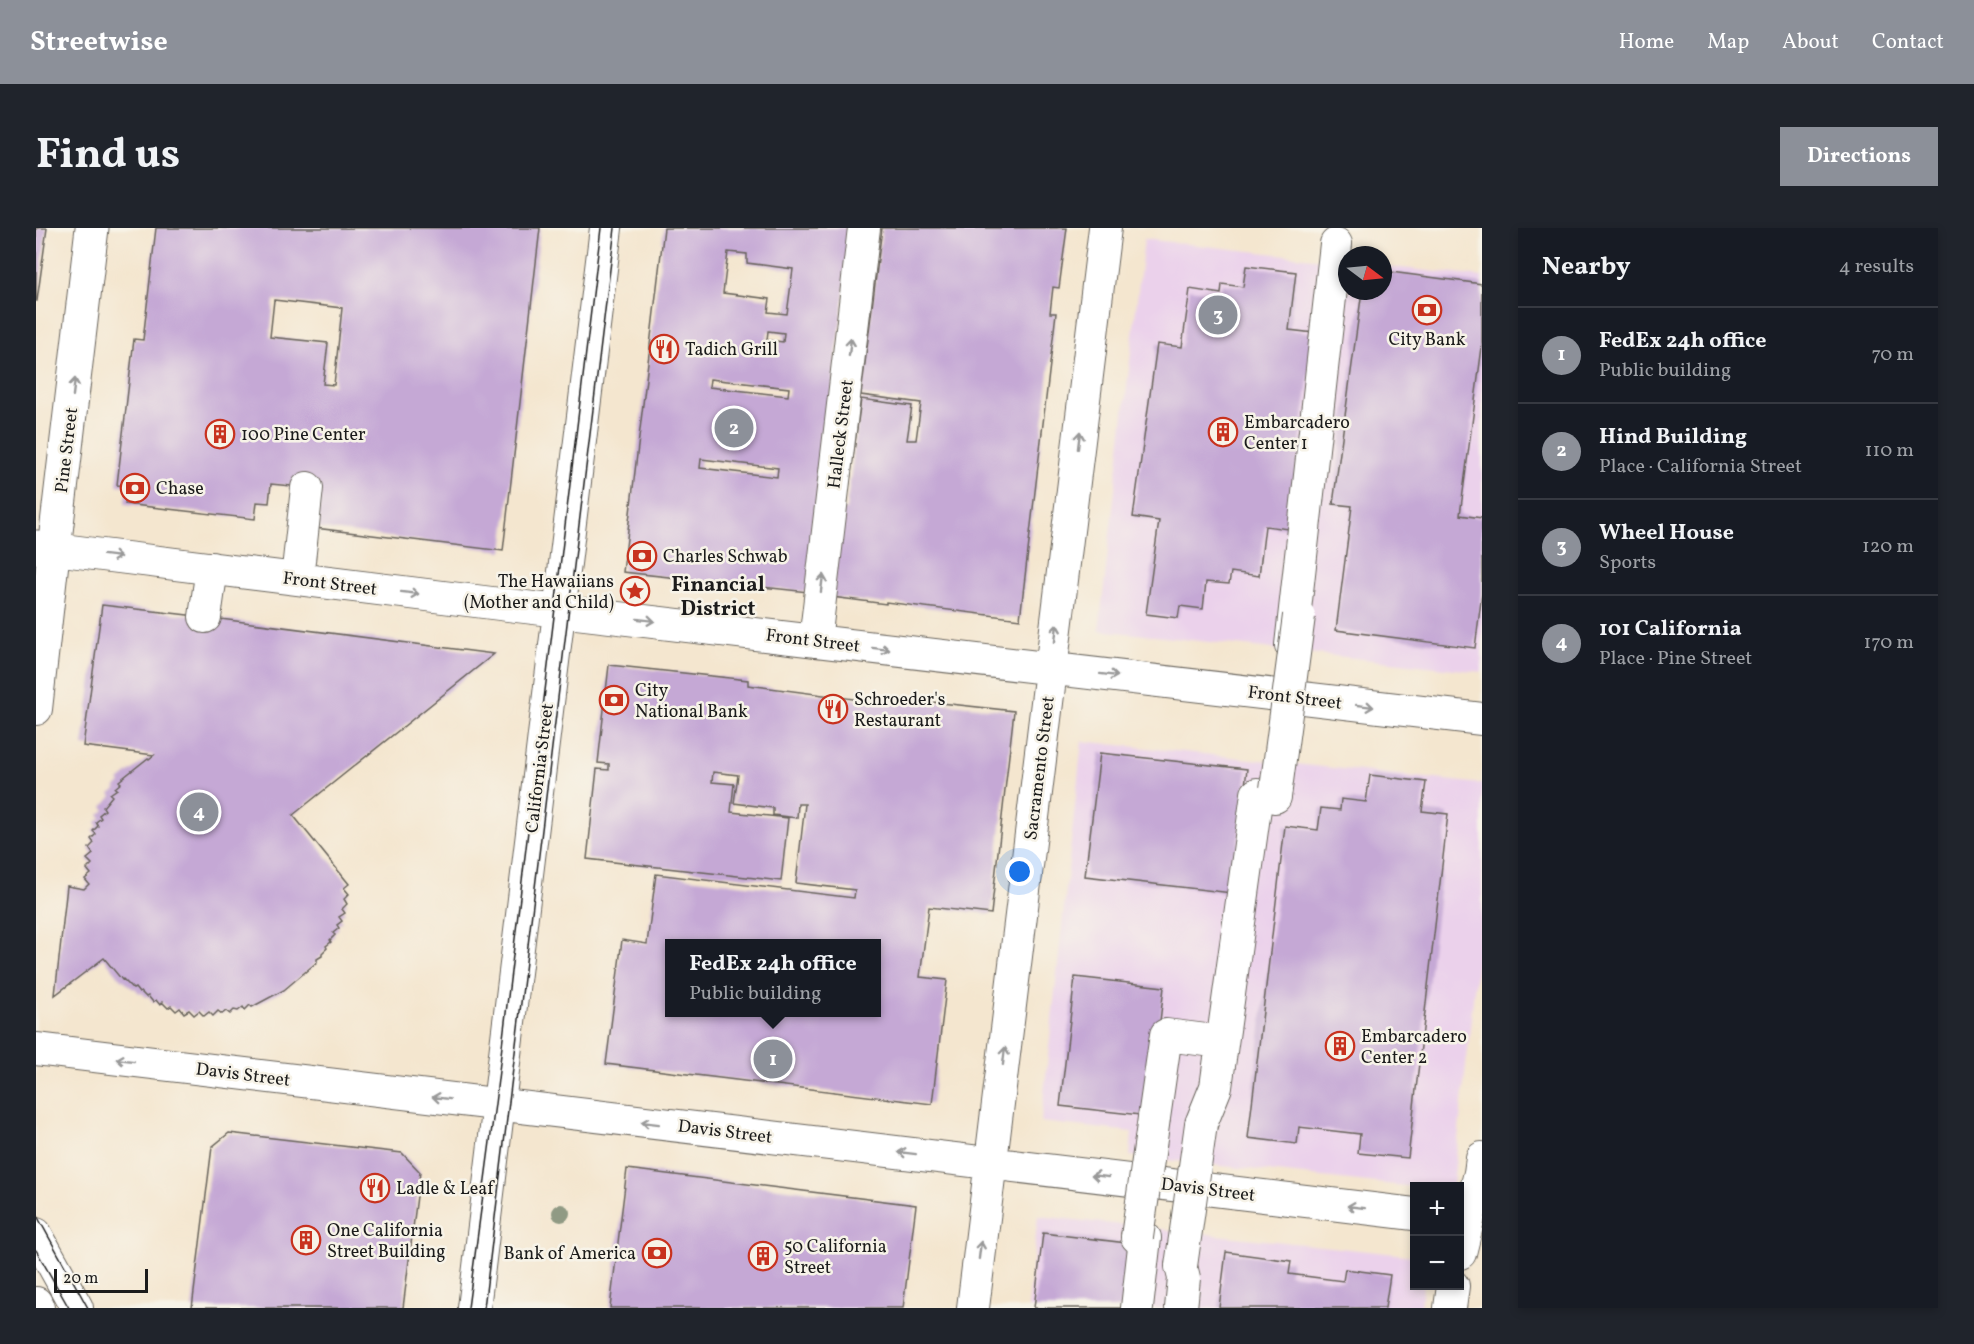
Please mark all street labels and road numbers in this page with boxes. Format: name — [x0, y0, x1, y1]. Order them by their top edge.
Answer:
street label: Halleck Street — [822, 378, 861, 490]
street label: Pine Street — [50, 406, 85, 494]
street label: Front Street — [281, 566, 378, 603]
street label: Front Street — [764, 623, 861, 660]
street label: Front Street — [1246, 680, 1343, 717]
street label: Sacramento Street — [1019, 695, 1062, 842]
street label: California Street — [520, 702, 561, 835]
street label: Davis Street — [194, 1057, 291, 1094]
street label: Davis Street — [676, 1114, 773, 1151]
street label: Davis Street — [1159, 1172, 1256, 1209]

